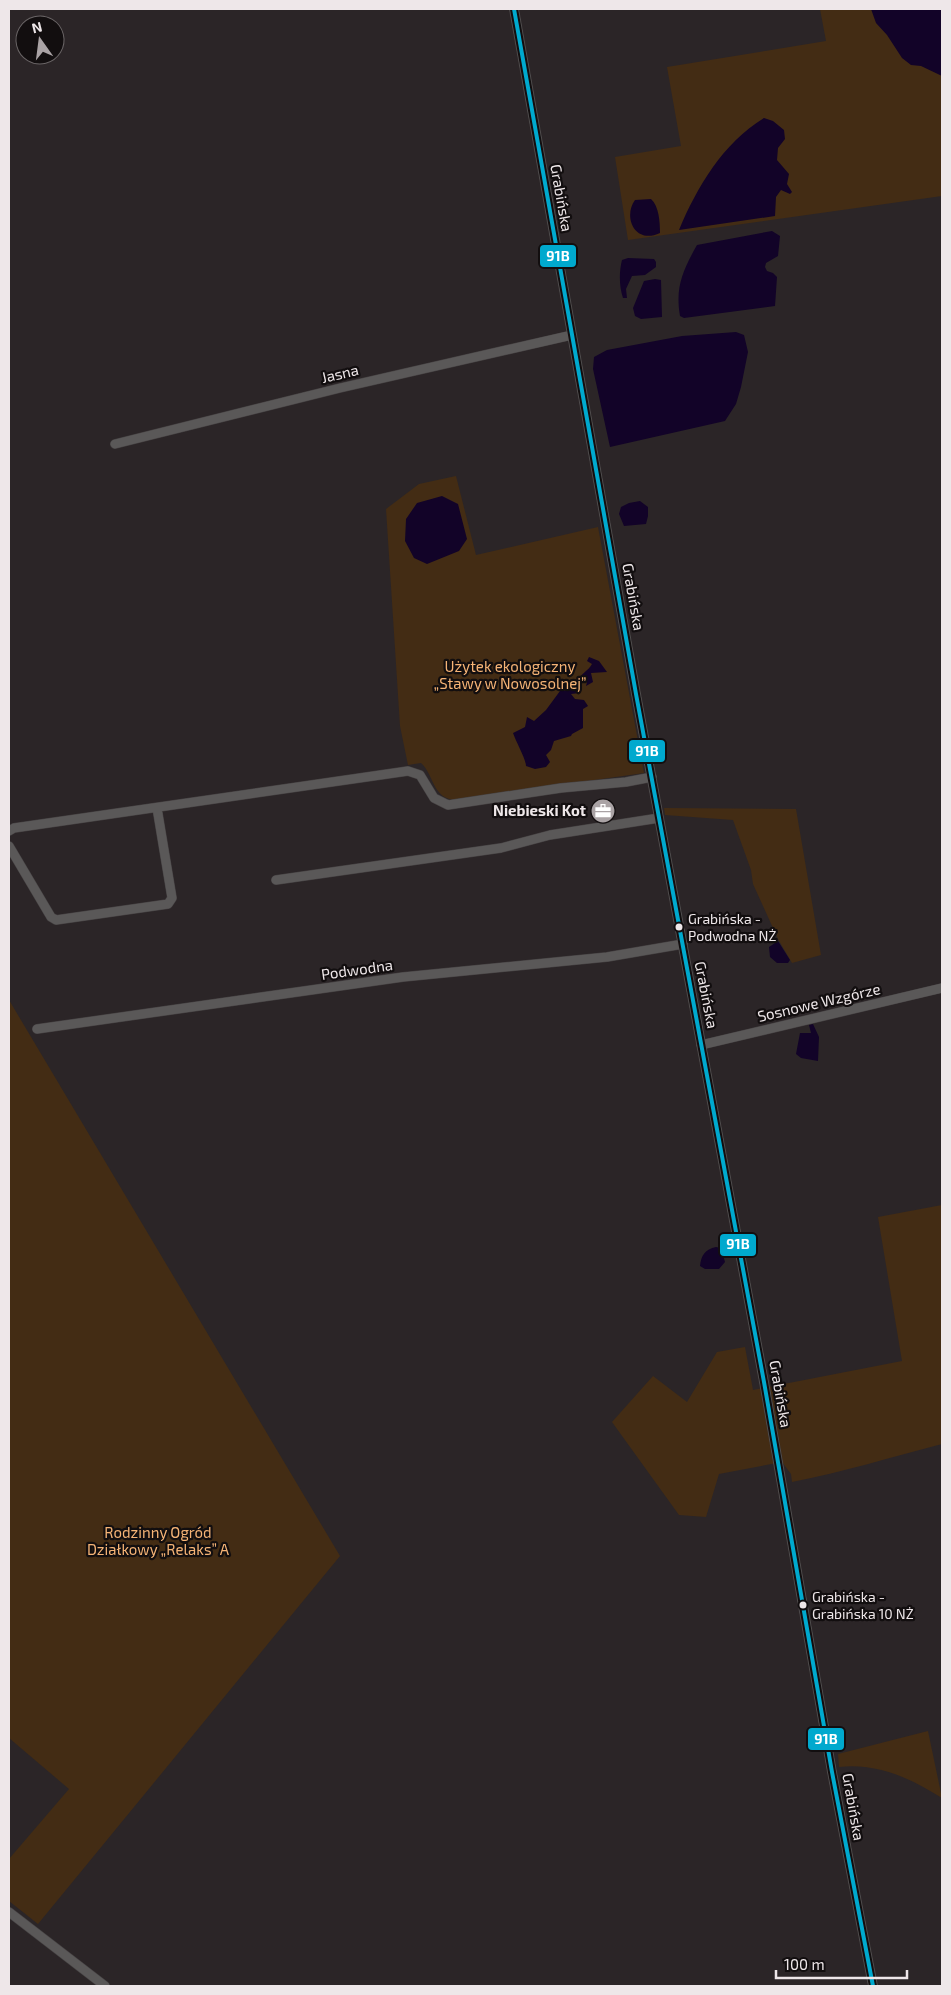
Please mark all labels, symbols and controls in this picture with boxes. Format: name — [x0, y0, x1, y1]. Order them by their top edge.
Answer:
north arrow — [15, 15, 65, 65]
text: N — [30, 17, 44, 36]
street label: Grabińska — [547, 163, 577, 233]
line badge: 91B — [539, 244, 577, 268]
text: 91B — [546, 247, 570, 264]
street label: Jasna — [319, 360, 360, 386]
street label: Grabińska — [619, 562, 649, 632]
park label: Użytek ekologiczny „Stawy w Nowosolnej” — [434, 657, 586, 693]
line badge: 91B — [628, 739, 666, 763]
text: 91B — [635, 742, 659, 759]
office icon: Niebieski Kot — [590, 798, 616, 824]
place label: Niebieski Kot — [493, 801, 586, 819]
place label: Grabińska - Podwodna NŻ — [688, 910, 776, 944]
marker: Grabińska - Podwodna NŻ — [674, 922, 684, 932]
street label: Podwodna — [320, 955, 394, 983]
street label: Grabińska — [692, 960, 722, 1030]
street label: Sosnowe Wzgórze — [756, 979, 882, 1025]
line badge: 91B — [719, 1233, 757, 1257]
text: 91B — [726, 1235, 750, 1252]
street label: Grabińska — [766, 1359, 796, 1429]
park label: Rodzinny Ogród Działkowy „Relaks” A — [87, 1523, 230, 1558]
place label: Grabińska - Grabińska 10 NŻ — [812, 1588, 914, 1622]
marker: Grabińska - Grabińska 10 NŻ — [798, 1600, 808, 1610]
line badge: 91B — [807, 1727, 845, 1751]
text: 91B — [814, 1730, 838, 1747]
street label: Grabińska — [839, 1772, 869, 1842]
scale bar — [776, 1948, 907, 1980]
text: 100 m — [784, 1955, 825, 1973]

